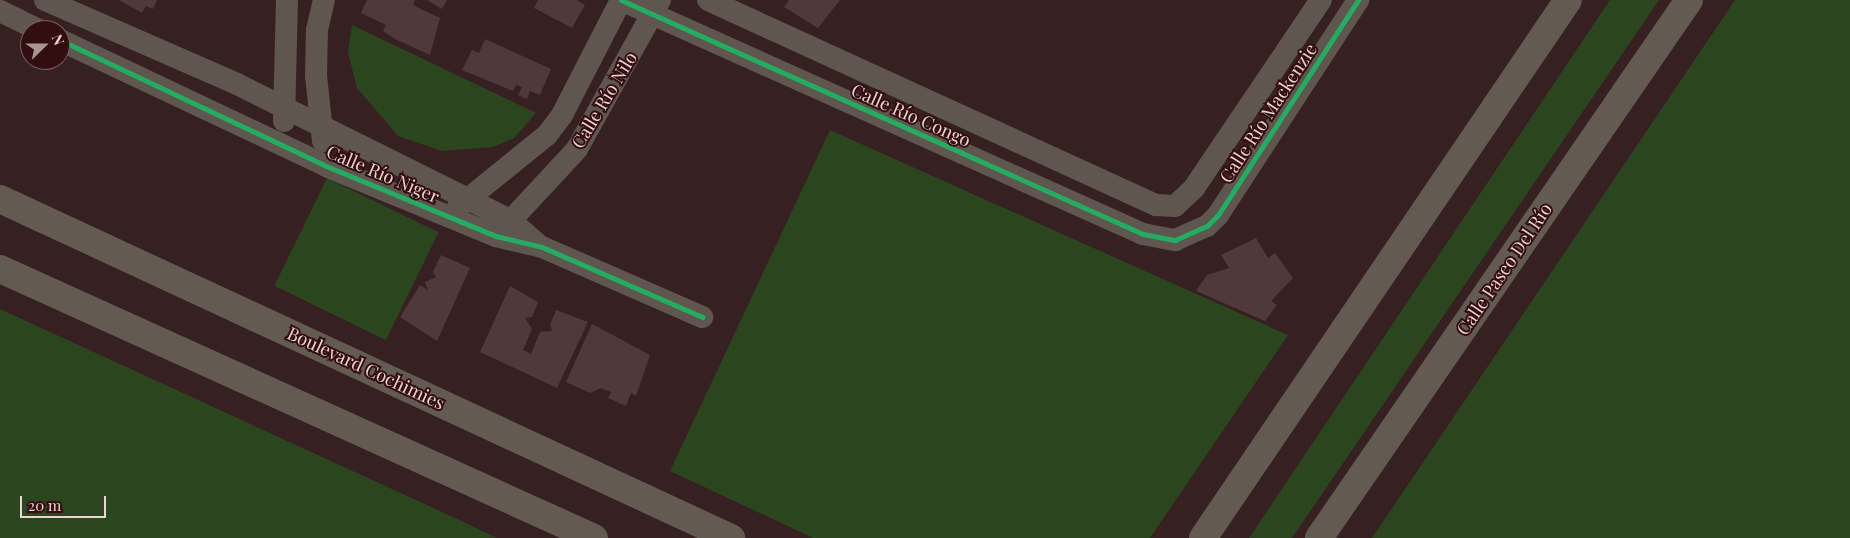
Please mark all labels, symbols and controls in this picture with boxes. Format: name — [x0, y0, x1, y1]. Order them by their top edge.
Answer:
north arrow — [20, 20, 70, 70]
text: N — [48, 31, 69, 48]
street label: Calle Río Mackenzie — [1215, 39, 1321, 187]
street label: Calle Río Nilo — [567, 48, 641, 152]
street label: Calle Río Congo — [848, 79, 974, 151]
street label: Calle Río Niger — [323, 141, 443, 207]
street label: Calle Paseo Del Río — [1452, 199, 1556, 339]
street label: Boulevard Cochimies — [284, 322, 448, 414]
scale bar — [22, 486, 109, 518]
text: 20 m — [28, 495, 61, 515]

